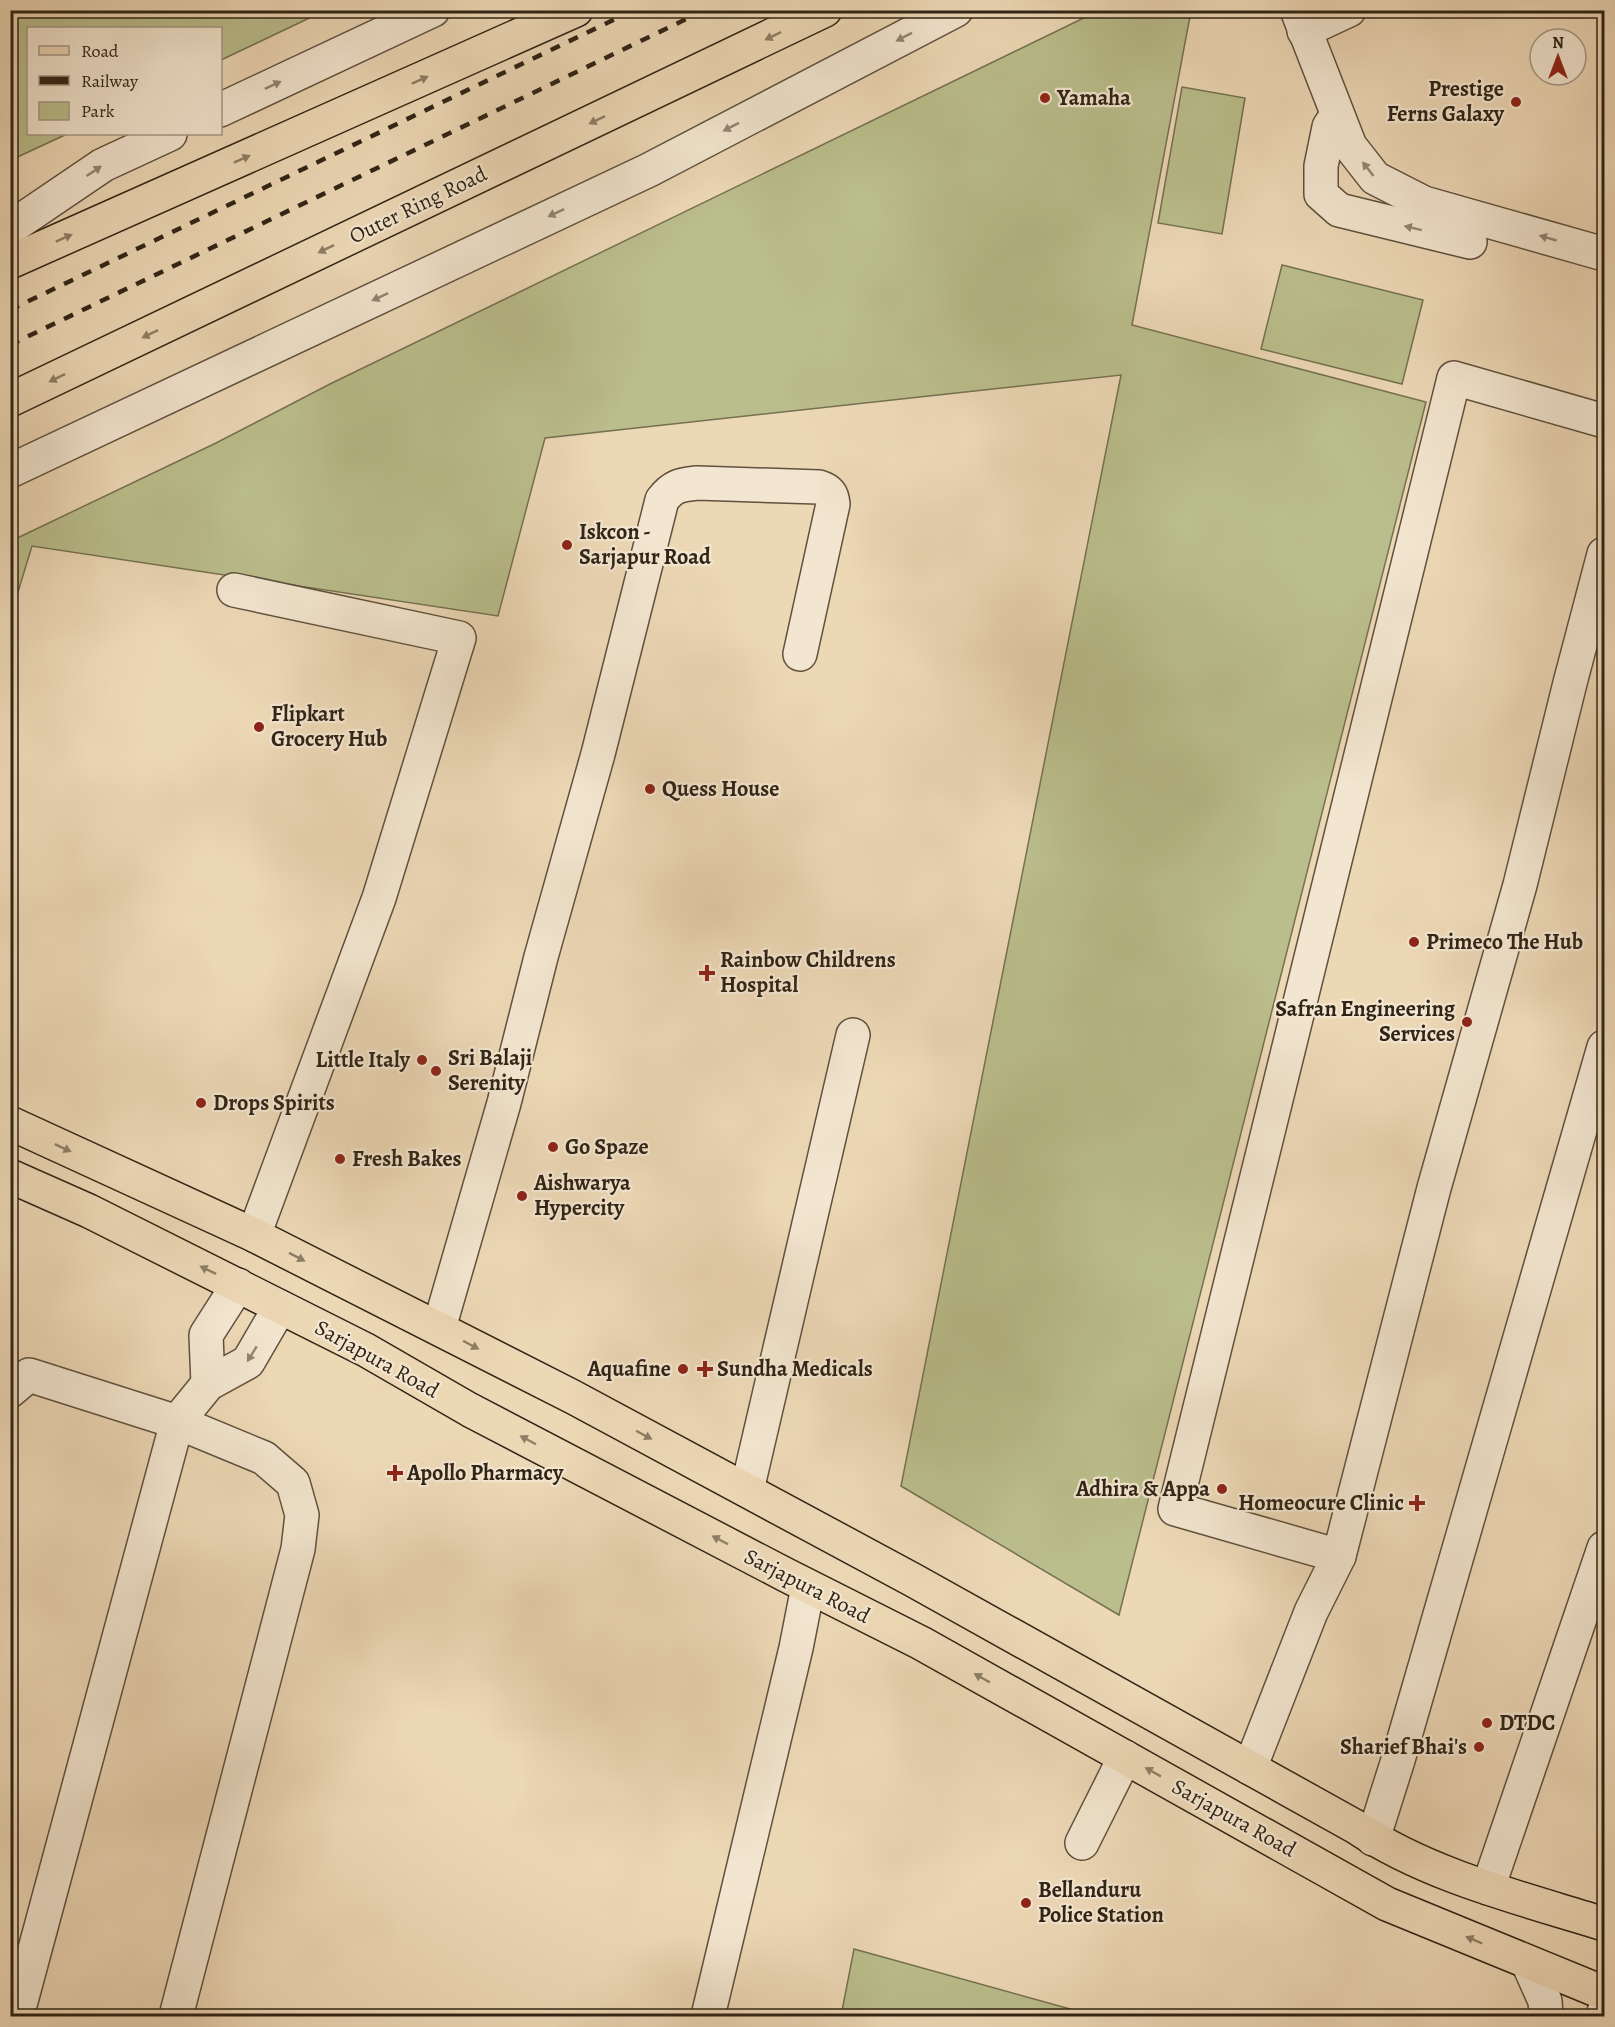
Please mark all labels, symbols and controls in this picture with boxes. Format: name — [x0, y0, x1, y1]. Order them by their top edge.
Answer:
legend — [27, 27, 222, 135]
north arrow — [1528, 27, 1588, 87]
one-way arrow — [764, 31, 781, 40]
text: N — [1552, 32, 1564, 54]
one-way arrow — [896, 33, 913, 42]
text: Road — [81, 39, 119, 63]
text: Railway — [81, 69, 139, 93]
place label: Prestige Ferns Galaxy — [1387, 74, 1505, 129]
one-way arrow — [412, 75, 429, 84]
one-way arrow — [265, 81, 282, 90]
place label: Yamaha — [1056, 83, 1131, 113]
marker: Yamaha — [1038, 91, 1052, 105]
marker: Prestige Ferns Galaxy — [1509, 95, 1523, 109]
text: Park — [81, 99, 115, 123]
one-way arrow — [588, 115, 605, 124]
one-way arrow — [723, 122, 740, 132]
one-way arrow — [233, 154, 251, 163]
street label: Outer Ring Road — [344, 159, 492, 251]
one-way arrow — [1363, 162, 1375, 177]
one-way arrow — [85, 165, 101, 177]
one-way arrow — [548, 209, 565, 218]
one-way arrow — [1404, 223, 1422, 233]
one-way arrow — [55, 233, 73, 243]
one-way arrow — [1539, 233, 1557, 242]
one-way arrow — [318, 245, 335, 254]
one-way arrow — [372, 292, 389, 301]
one-way arrow — [142, 329, 159, 338]
one-way arrow — [48, 374, 65, 383]
place label: Iskcon - Sarjapur Road — [579, 517, 711, 572]
marker: Iskcon - Sarjapur Road — [560, 538, 574, 552]
place label: Flipkart Grocery Hub — [271, 699, 387, 754]
marker: Flipkart Grocery Hub — [252, 720, 266, 734]
place label: Quess House — [662, 774, 779, 804]
marker: Quess House — [643, 782, 657, 796]
place label: Primeco The Hub — [1426, 927, 1583, 957]
marker: Primeco The Hub — [1407, 935, 1421, 949]
place label: Rainbow Childrens Hospital — [720, 945, 896, 1000]
marker: Rainbow Childrens Hospital — [698, 964, 716, 982]
place label: Safran Engineering Services — [1275, 994, 1456, 1049]
marker: Safran Engineering Services — [1460, 1015, 1474, 1029]
place label: Sri Balaji Serenity — [448, 1043, 532, 1098]
place label: Little Italy — [316, 1045, 411, 1075]
marker: Little Italy — [415, 1053, 429, 1067]
marker: Sri Balaji Serenity — [429, 1064, 443, 1078]
place label: Drops Spirits — [213, 1088, 335, 1118]
marker: Drops Spirits — [194, 1096, 208, 1110]
place label: Go Spaze — [565, 1132, 649, 1162]
marker: Go Spaze — [546, 1140, 560, 1154]
one-way arrow — [55, 1143, 73, 1153]
place label: Fresh Bakes — [352, 1144, 462, 1174]
marker: Fresh Bakes — [333, 1152, 347, 1166]
place label: Aishwarya Hypercity — [533, 1168, 631, 1223]
marker: Aishwarya Hypercity — [515, 1189, 529, 1203]
one-way arrow — [289, 1252, 306, 1262]
one-way arrow — [199, 1265, 216, 1275]
street label: Sarjapura Road — [309, 1312, 445, 1406]
one-way arrow — [463, 1340, 480, 1350]
one-way arrow — [247, 1346, 258, 1362]
place label: Aquafine — [586, 1354, 671, 1384]
place label: Sundha Medicals — [717, 1354, 873, 1384]
marker: Aquafine — [676, 1362, 690, 1376]
marker: Sundha Medicals — [698, 1362, 712, 1376]
one-way arrow — [636, 1430, 653, 1440]
one-way arrow — [519, 1436, 537, 1446]
place label: Apollo Pharmacy — [406, 1458, 564, 1488]
marker: Apollo Pharmacy — [388, 1466, 402, 1480]
place label: Adhira & Appa — [1075, 1474, 1210, 1504]
marker: Adhira & Appa — [1215, 1482, 1229, 1496]
place label: Homeocure Clinic — [1238, 1488, 1404, 1518]
marker: Homeocure Clinic — [1408, 1494, 1426, 1512]
one-way arrow — [711, 1535, 728, 1545]
street label: Sarjapura Road — [739, 1541, 875, 1631]
one-way arrow — [974, 1672, 990, 1683]
place label: DTDC — [1499, 1708, 1555, 1738]
marker: DTDC — [1480, 1716, 1494, 1730]
place label: Sharief Bhai's — [1340, 1732, 1467, 1762]
marker: Sharief Bhai's — [1472, 1740, 1486, 1754]
one-way arrow — [1144, 1767, 1161, 1777]
street label: Sarjapura Road — [1166, 1771, 1302, 1865]
place label: Bellanduru Police Station — [1038, 1875, 1164, 1930]
marker: Bellanduru Police Station — [1019, 1896, 1033, 1910]
one-way arrow — [1465, 1935, 1483, 1944]

